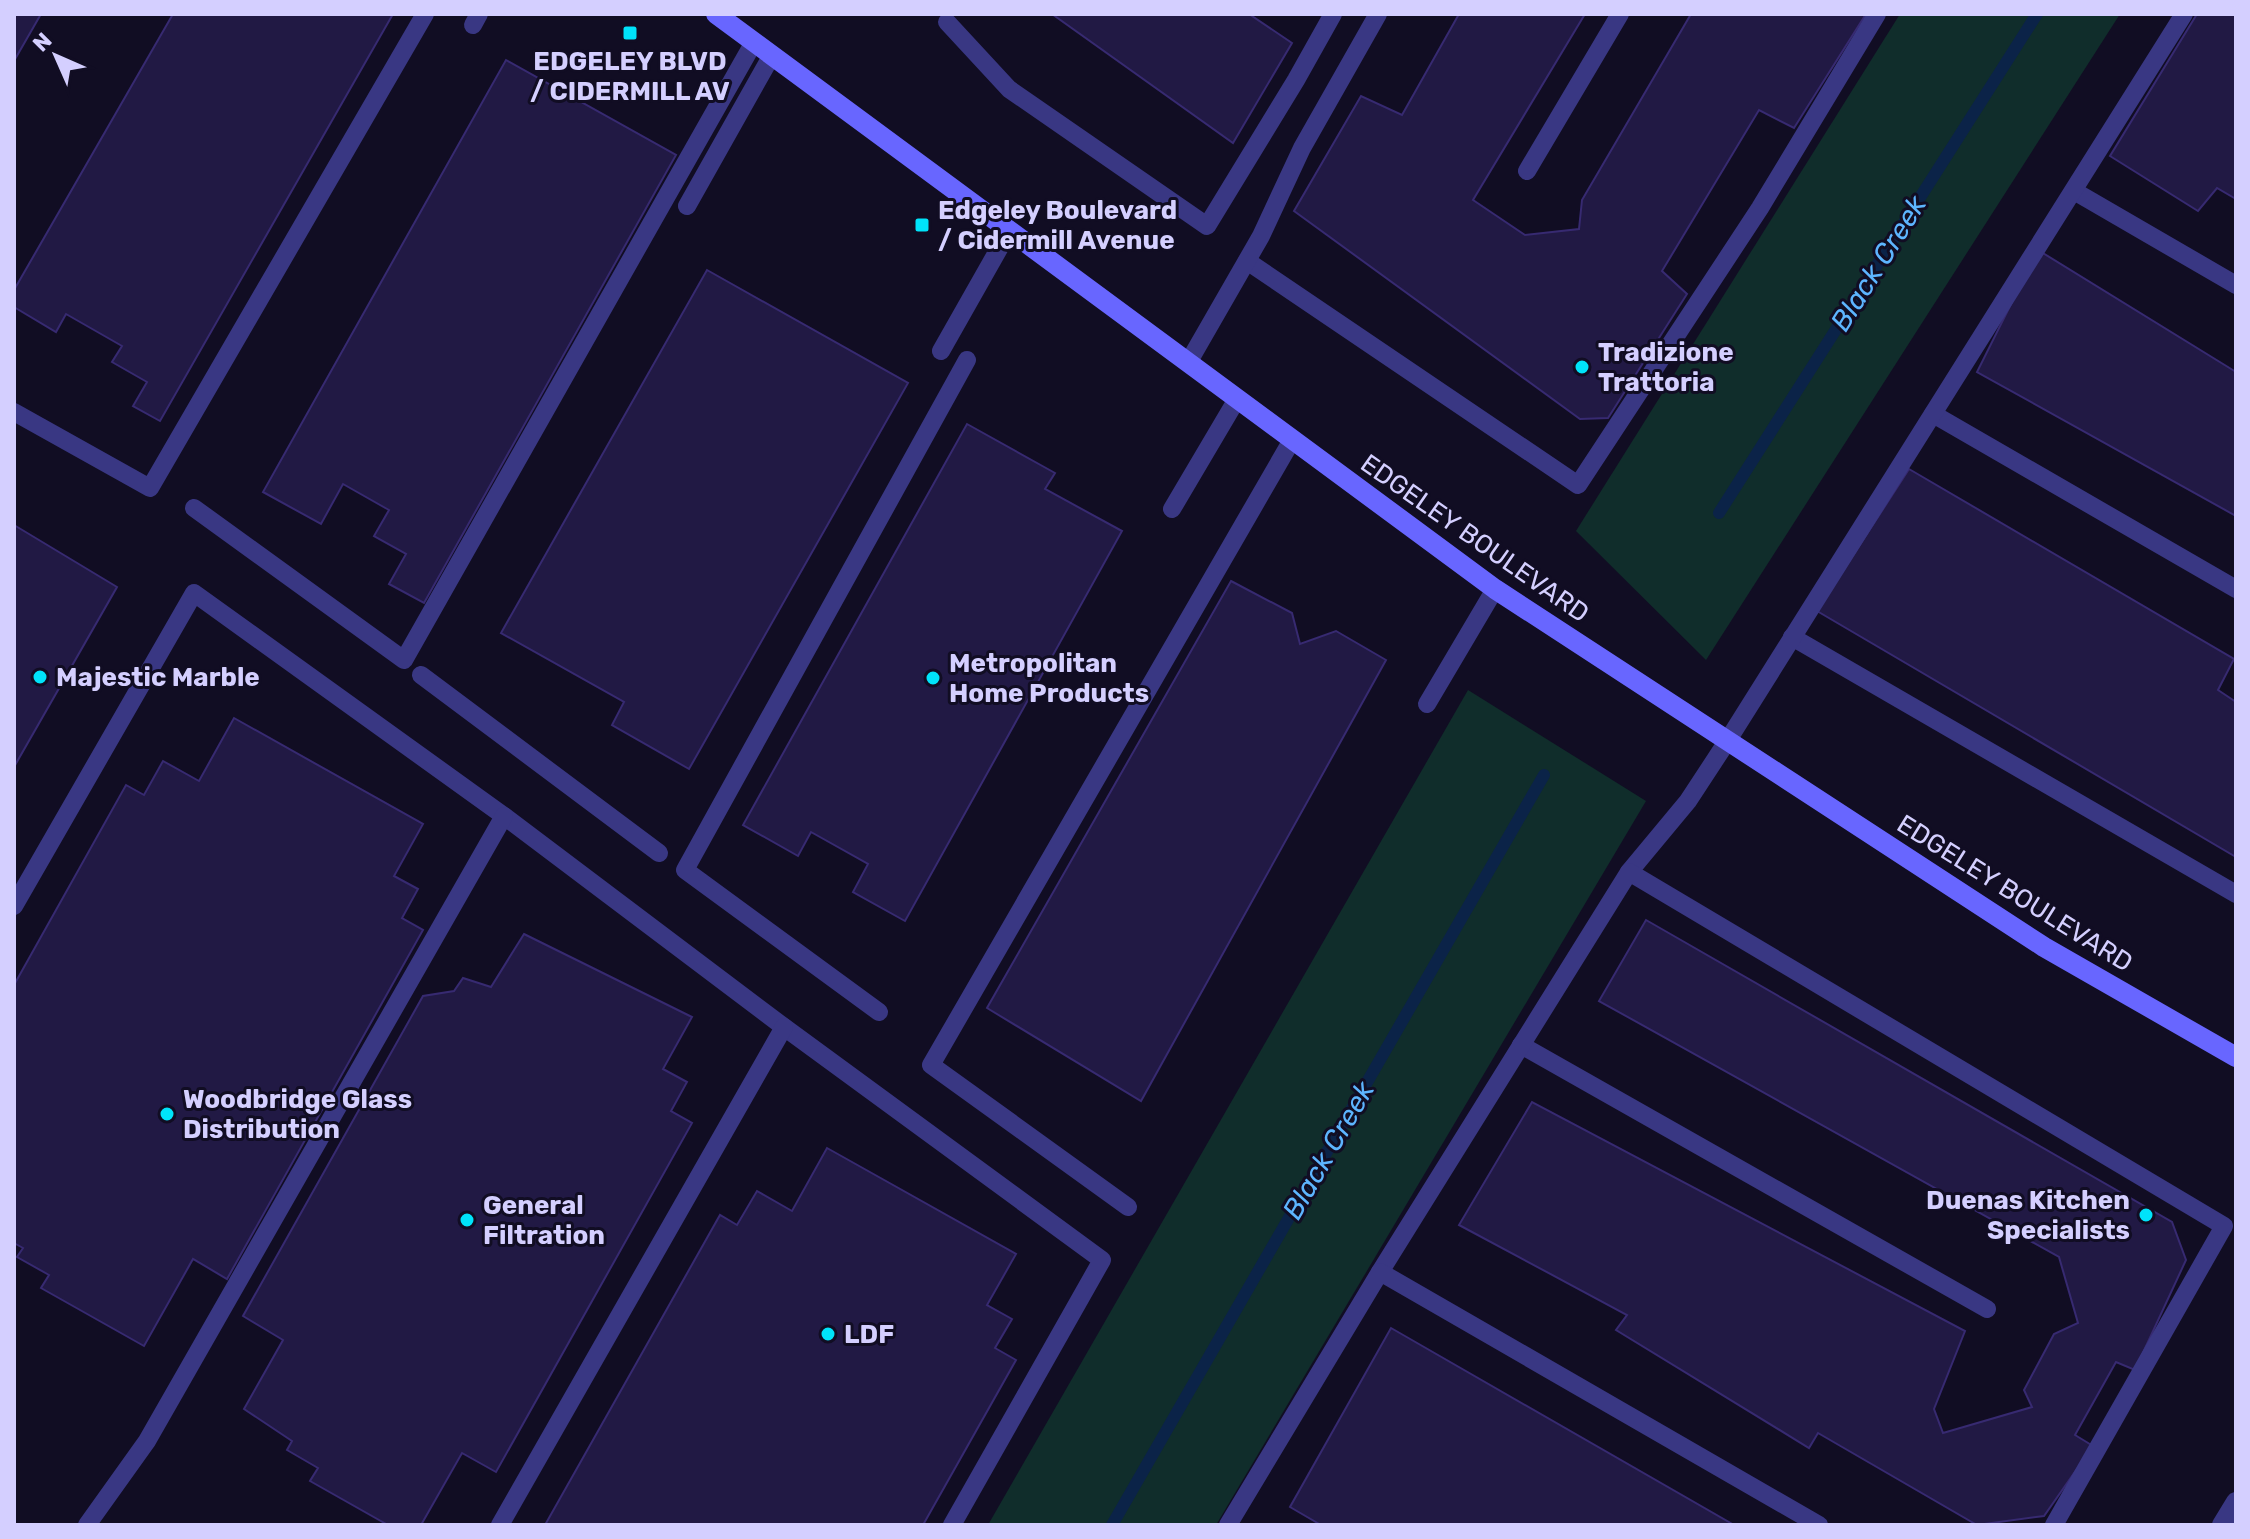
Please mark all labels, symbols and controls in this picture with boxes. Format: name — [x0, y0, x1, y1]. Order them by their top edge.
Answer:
north arrow — [16, 16, 96, 96]
marker: EDGELEY BLVD / CIDERMILL AV — [621, 24, 639, 42]
text: N — [27, 27, 57, 57]
place label: EDGELEY BLVD / CIDERMILL AV — [530, 46, 730, 107]
water label: Black Creek — [1824, 189, 1933, 337]
place label: Edgeley Boulevard / Cidermill Avenue — [938, 195, 1177, 256]
marker: Edgeley Boulevard / Cidermill Avenue — [913, 216, 931, 234]
place label: Tradizione Trattoria — [1598, 337, 1734, 398]
marker: Tradizione Trattoria — [1573, 358, 1591, 376]
street label: EDGELEY BOULEVARD — [1355, 448, 1595, 629]
place label: Metropolitan Home Products — [949, 648, 1149, 709]
place label: Majestic Marble — [56, 662, 260, 693]
marker: Majestic Marble — [31, 668, 49, 686]
marker: Metropolitan Home Products — [924, 669, 942, 687]
street label: EDGELEY BOULEVARD — [1891, 808, 2138, 978]
water label: Black Creek — [1276, 1075, 1381, 1225]
place label: Woodbridge Glass Distribution — [183, 1084, 412, 1145]
marker: Woodbridge Glass Distribution — [158, 1105, 176, 1123]
place label: Duenas Kitchen Specialists — [1926, 1185, 2130, 1246]
place label: General Filtration — [483, 1190, 605, 1251]
marker: Duenas Kitchen Specialists — [2137, 1206, 2155, 1224]
marker: General Filtration — [458, 1211, 476, 1229]
place label: LDF — [844, 1319, 894, 1350]
marker: LDF — [819, 1325, 837, 1343]

